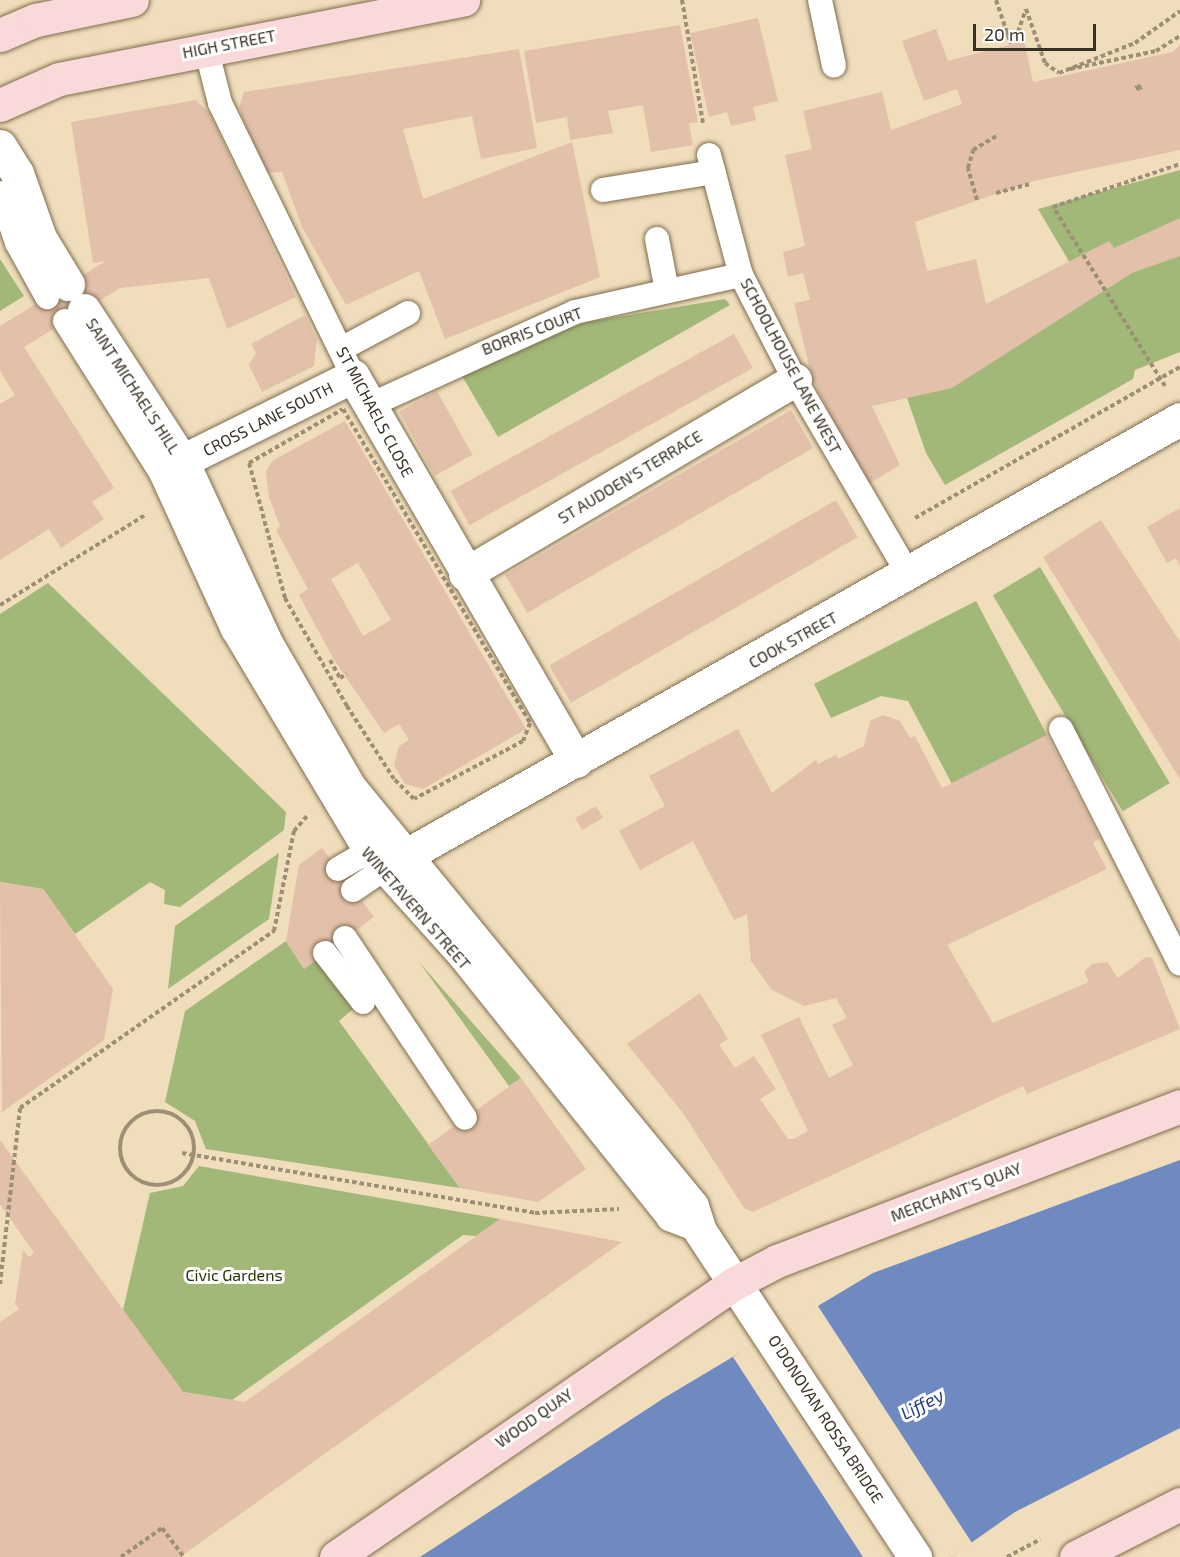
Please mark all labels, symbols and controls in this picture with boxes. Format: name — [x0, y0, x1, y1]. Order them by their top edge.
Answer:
scale bar — [976, 12, 1099, 50]
text: 20 m — [984, 23, 1025, 45]
street label: HIGH STREET — [181, 26, 277, 62]
street label: SCHOOLHOUSE LANE WEST — [736, 275, 846, 457]
street label: BORRIS COURT — [479, 303, 585, 359]
street label: SAINT MICHAEL'S HILL — [82, 314, 184, 458]
street label: ST MICHAELS CLOSE — [332, 343, 418, 481]
street label: CROSS LANE SOUTH — [200, 378, 336, 460]
street label: ST AUDOEN'S TERRACE — [554, 426, 706, 528]
street label: COOK STREET — [745, 608, 841, 672]
street label: WINETAVERN STREET — [358, 843, 474, 973]
street label: MERCHANT'S QUAY — [888, 1158, 1024, 1226]
park label: Civic Gardens — [185, 1265, 283, 1285]
street label: O'DONOVAN ROSSA BRIDGE — [764, 1331, 888, 1507]
street label: WOOD QUAY — [492, 1384, 576, 1452]
water label: Liffey — [897, 1384, 947, 1424]

